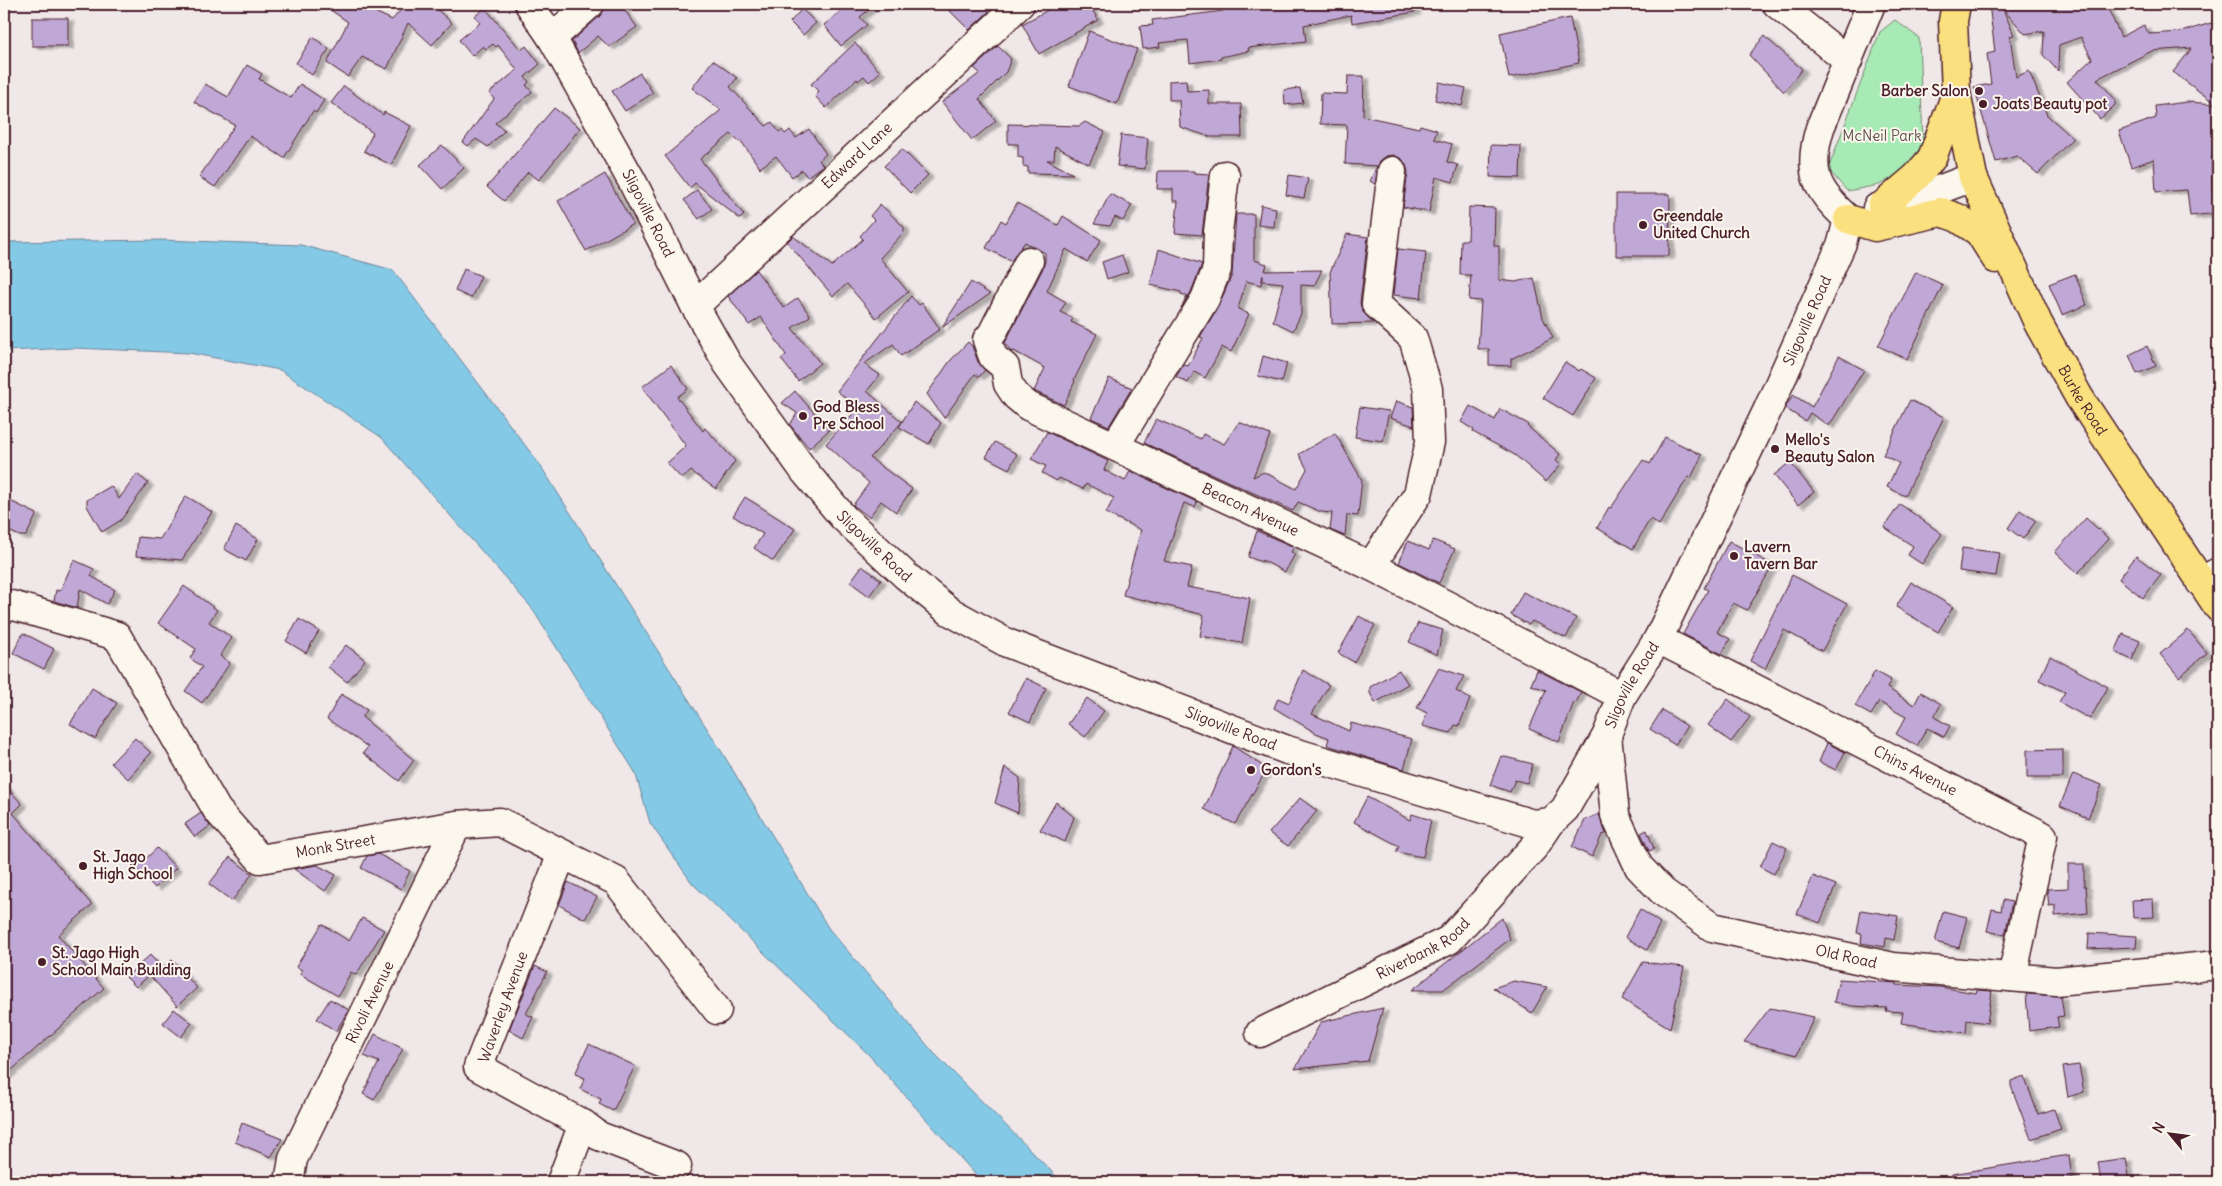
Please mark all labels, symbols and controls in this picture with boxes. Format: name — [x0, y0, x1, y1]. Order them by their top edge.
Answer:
place label: Barber Salon — [1881, 81, 1969, 100]
marker: Barber Salon — [1973, 85, 1985, 97]
place label: Joats Beauty pot — [1993, 94, 2108, 114]
marker: Joats Beauty pot — [1977, 98, 1989, 110]
street label: Edward Lane — [817, 118, 896, 193]
park label: McNeil Park — [1842, 126, 1922, 145]
street label: Sligoville Road — [618, 166, 679, 260]
place label: Greendale United Church — [1653, 206, 1750, 242]
marker: Greendale United Church — [1637, 219, 1649, 231]
street label: Sligoville Road — [1779, 273, 1835, 368]
street label: Burke Road — [2054, 362, 2112, 439]
place label: God Bless Pre School — [813, 397, 884, 433]
marker: God Bless Pre School — [797, 410, 809, 422]
place label: Mello's Beauty Salon — [1785, 430, 1875, 467]
marker: Mello's Beauty Salon — [1769, 443, 1781, 455]
street label: Beacon Avenue — [1199, 478, 1302, 540]
street label: Sligoville Road — [833, 507, 916, 586]
place label: Lavern Tavern Bar — [1744, 537, 1819, 573]
marker: Lavern Tavern Bar — [1728, 550, 1740, 562]
street label: Sligoville Road — [1600, 638, 1663, 731]
street label: Sligoville Road — [1183, 702, 1280, 754]
street label: Chins Avenue — [1871, 741, 1960, 799]
place label: Gordon's — [1261, 760, 1322, 779]
marker: Gordon's — [1245, 764, 1257, 776]
street label: Monk Street — [294, 829, 377, 862]
place label: St. Jago High School — [93, 847, 173, 884]
marker: St. Jago High School — [77, 860, 89, 872]
street label: Riverbank Road — [1373, 914, 1474, 983]
street label: Old Road — [1814, 940, 1879, 972]
place label: St. Jago High School Main Building — [52, 943, 191, 980]
street label: Waverley Avenue — [474, 949, 531, 1065]
marker: St. Jago High School Main Building — [36, 956, 48, 968]
street label: Rivoli Avenue — [341, 958, 398, 1046]
north arrow — [2144, 1108, 2194, 1158]
text: N — [2148, 1119, 2169, 1136]

